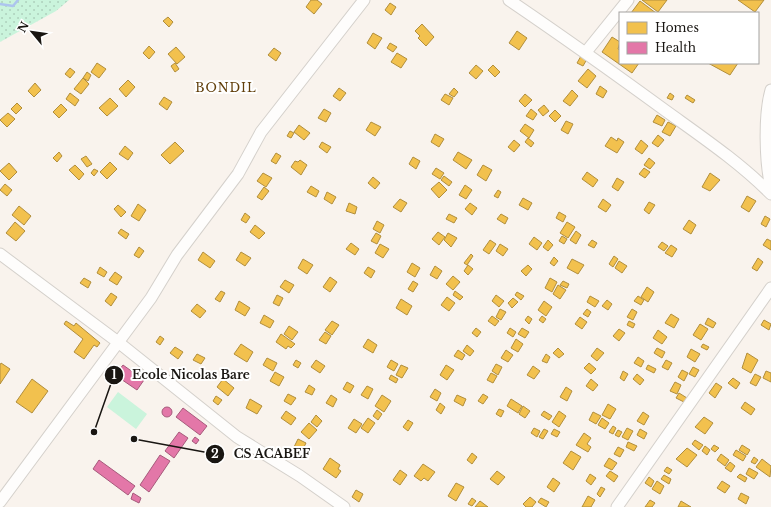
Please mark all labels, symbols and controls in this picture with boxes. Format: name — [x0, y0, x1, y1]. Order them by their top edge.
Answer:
north arrow — [12, 12, 52, 52]
legend — [619, 12, 759, 64]
text: N — [15, 19, 32, 35]
text: Homes — [655, 20, 699, 35]
text: Health — [655, 40, 696, 55]
district label: BONDIL — [195, 80, 257, 95]
callout: Ecole Nicolas Bare — [104, 363, 258, 387]
text: 1 — [111, 367, 117, 382]
text: Ecole Nicolas Bare — [132, 367, 250, 382]
callout: CS ACABEF — [205, 442, 318, 466]
text: 2 — [211, 446, 219, 461]
text: CS ACABEF — [234, 446, 311, 461]

